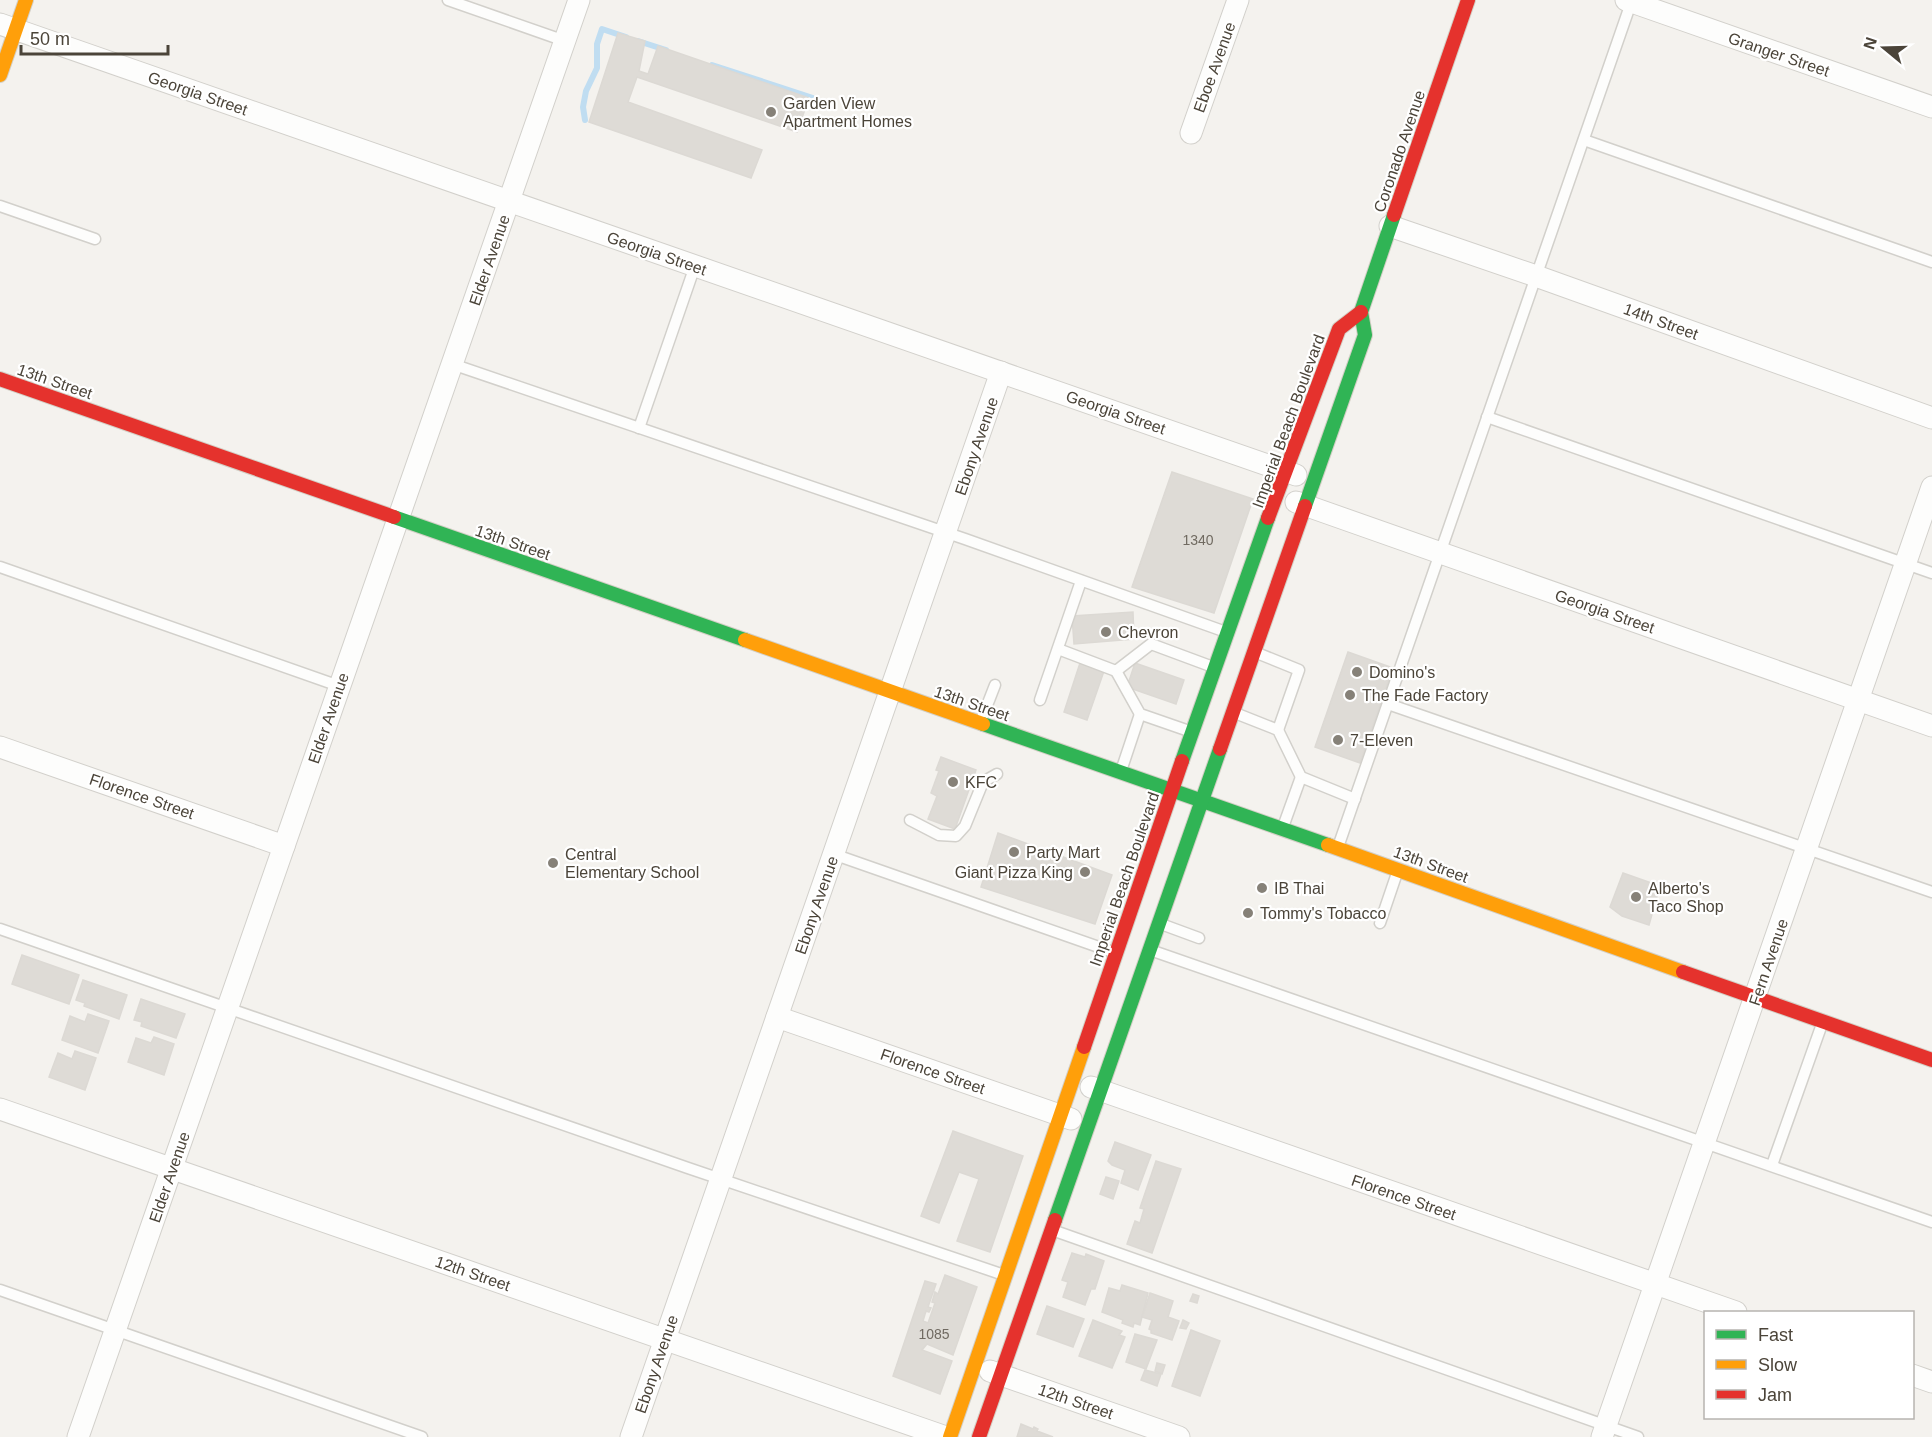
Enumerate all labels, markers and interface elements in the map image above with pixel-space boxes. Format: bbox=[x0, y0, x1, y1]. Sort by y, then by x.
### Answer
scale bar bbox=[21, 18, 168, 56]
north arrow bbox=[1854, 18, 1914, 78]
street label: Eboe Avenue bbox=[1190, 20, 1239, 115]
text: 50 m bbox=[30, 29, 70, 49]
street label: Granger Street bbox=[1726, 29, 1832, 80]
text: N bbox=[1860, 35, 1880, 52]
street label: Georgia Street bbox=[146, 68, 250, 119]
street label: Coronado Avenue bbox=[1371, 88, 1428, 214]
place label: Garden View Apartment Homes bbox=[783, 95, 912, 130]
marker: Garden View Apartment Homes bbox=[764, 105, 778, 119]
street label: Elder Avenue bbox=[466, 212, 513, 308]
street label: Georgia Street bbox=[605, 228, 709, 279]
street label: 14th Street bbox=[1621, 300, 1701, 343]
street label: Imperial Beach Boulevard bbox=[1249, 332, 1328, 510]
street label: 13th Street bbox=[15, 361, 95, 402]
street label: Georgia Street bbox=[1064, 387, 1168, 438]
street label: Ebony Avenue bbox=[952, 395, 1001, 498]
street label: 13th Street bbox=[473, 522, 553, 563]
house number: 1340 bbox=[1182, 532, 1214, 548]
street label: Georgia Street bbox=[1553, 586, 1657, 637]
place label: Chevron bbox=[1118, 624, 1178, 641]
marker: Chevron bbox=[1099, 625, 1113, 639]
place label: Domino's bbox=[1369, 664, 1435, 681]
marker: Domino's bbox=[1350, 665, 1364, 679]
street label: Elder Avenue bbox=[305, 670, 352, 766]
street label: 13th Street bbox=[932, 683, 1012, 724]
place label: The Fade Factory bbox=[1362, 687, 1488, 704]
marker: The Fade Factory bbox=[1343, 688, 1357, 702]
place label: 7-Eleven bbox=[1350, 732, 1413, 749]
marker: 7-Eleven bbox=[1331, 733, 1345, 747]
street label: Florence Street bbox=[87, 771, 197, 822]
place label: KFC bbox=[965, 774, 997, 791]
marker: KFC bbox=[946, 775, 960, 789]
street label: Imperial Beach Boulevard bbox=[1087, 790, 1162, 969]
street label: 13th Street bbox=[1391, 843, 1471, 886]
place label: Party Mart bbox=[1026, 844, 1100, 861]
marker: Party Mart bbox=[1007, 845, 1021, 859]
place label: Central Elementary School bbox=[565, 846, 699, 881]
street label: Ebony Avenue bbox=[792, 854, 841, 957]
marker: Central Elementary School bbox=[546, 856, 560, 870]
place label: Giant Pizza King bbox=[955, 864, 1073, 881]
marker: Giant Pizza King bbox=[1078, 865, 1092, 879]
place label: IB Thai bbox=[1274, 880, 1324, 897]
place label: Alberto's Taco Shop bbox=[1648, 880, 1724, 915]
marker: IB Thai bbox=[1255, 881, 1269, 895]
marker: Alberto's Taco Shop bbox=[1629, 890, 1643, 904]
place label: Tommy's Tobacco bbox=[1260, 905, 1386, 922]
marker: Tommy's Tobacco bbox=[1241, 906, 1255, 920]
street label: Fern Avenue bbox=[1746, 917, 1791, 1008]
street label: Florence Street bbox=[878, 1046, 988, 1097]
street label: Elder Avenue bbox=[146, 1129, 193, 1225]
street label: Florence Street bbox=[1349, 1172, 1459, 1223]
street label: 12th Street bbox=[433, 1253, 513, 1294]
legend bbox=[1704, 1311, 1914, 1419]
street label: Ebony Avenue bbox=[632, 1313, 681, 1416]
text: Fast bbox=[1758, 1325, 1793, 1345]
house number: 1085 bbox=[918, 1326, 950, 1342]
text: Slow bbox=[1758, 1355, 1798, 1375]
street label: 12th Street bbox=[1036, 1381, 1116, 1422]
text: Jam bbox=[1758, 1385, 1792, 1405]

